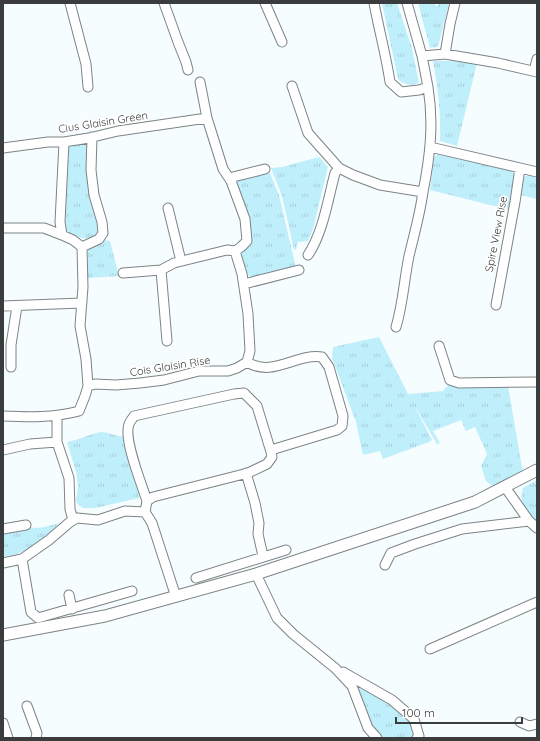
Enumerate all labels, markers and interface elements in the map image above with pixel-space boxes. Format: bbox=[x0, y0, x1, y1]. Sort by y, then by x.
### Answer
street label: Cius Glaisin Green bbox=[57, 108, 149, 136]
street label: Spire View Rise bbox=[482, 195, 510, 273]
street label: Cois Glaisin Rise bbox=[129, 353, 211, 379]
scale bar bbox=[396, 699, 522, 725]
text: 100 m bbox=[402, 705, 435, 720]

